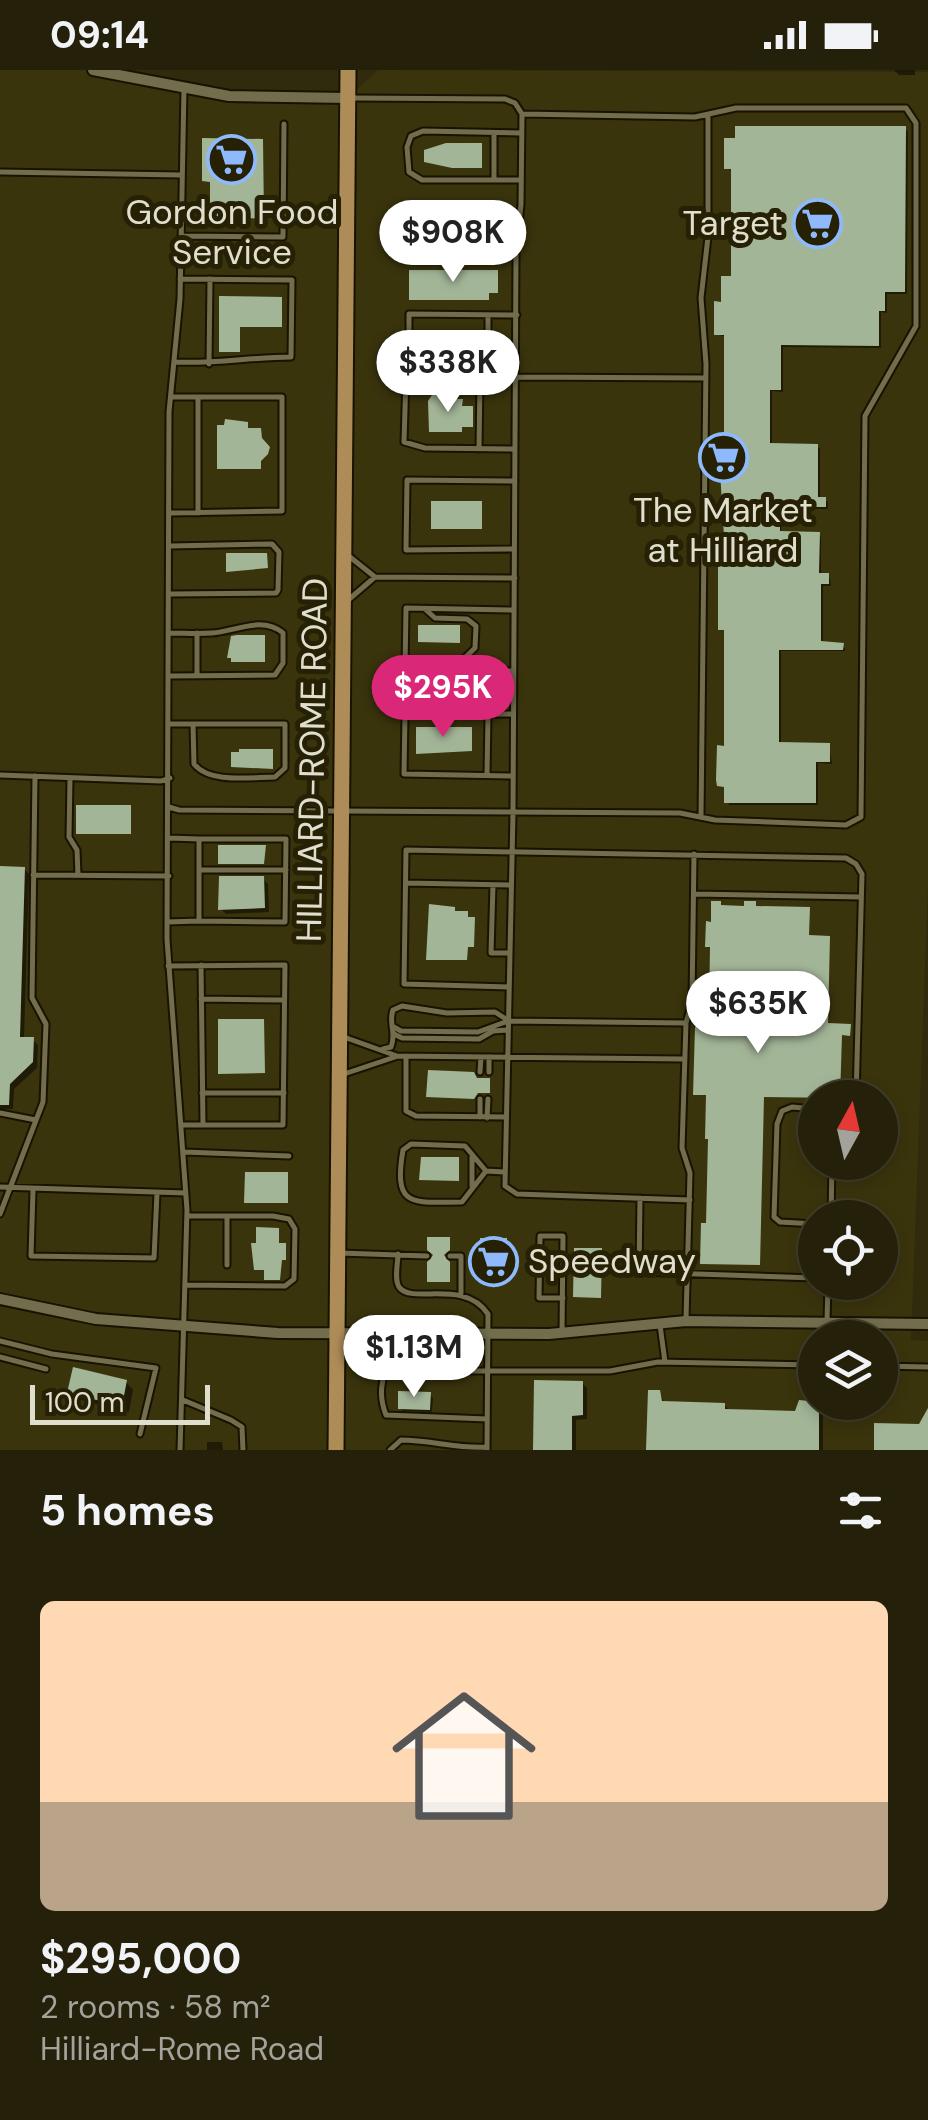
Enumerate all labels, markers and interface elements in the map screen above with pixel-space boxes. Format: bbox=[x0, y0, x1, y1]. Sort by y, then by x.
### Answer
text: 09:14 bbox=[50, 10, 149, 60]
supermarket icon: Gordon Food Service bbox=[206, 134, 258, 186]
place label: Gordon Food Service bbox=[125, 189, 339, 275]
supermarket icon: Target bbox=[792, 197, 844, 249]
pin: $908K bbox=[383, 200, 523, 285]
place label: Target bbox=[683, 200, 783, 246]
text: $908K bbox=[401, 211, 505, 253]
pin: $338K bbox=[378, 330, 518, 415]
text: $338K bbox=[398, 341, 498, 383]
supermarket icon: The Market at Hilliard bbox=[697, 432, 749, 484]
place label: The Market at Hilliard bbox=[633, 487, 813, 573]
street label: HILLIARD-ROME ROAD bbox=[286, 578, 338, 942]
pin: $295K bbox=[373, 655, 513, 740]
text: $295K bbox=[394, 666, 492, 708]
pin: $635K bbox=[688, 971, 828, 1056]
text: $635K bbox=[708, 982, 808, 1024]
north arrow bbox=[798, 1080, 898, 1180]
map controls bbox=[798, 1080, 898, 1420]
button: locate bbox=[798, 1200, 898, 1300]
supermarket icon: Speedway bbox=[467, 1235, 519, 1287]
place label: Speedway bbox=[528, 1238, 696, 1284]
pin: $1.13M bbox=[333, 1315, 495, 1400]
button: layers bbox=[798, 1320, 898, 1420]
text: $1.13M bbox=[365, 1326, 463, 1368]
scale bar bbox=[30, 1380, 210, 1424]
text: 100 m bbox=[45, 1384, 124, 1421]
text: 5 homes bbox=[40, 1483, 215, 1538]
icon: filters bbox=[833, 1483, 888, 1538]
icon: home bbox=[374, 1666, 554, 1846]
text: $295,000 bbox=[40, 1931, 241, 1986]
text: 2 rooms · 58 m² bbox=[40, 1986, 271, 2028]
text: Hilliard-Rome Road bbox=[40, 2028, 324, 2070]

